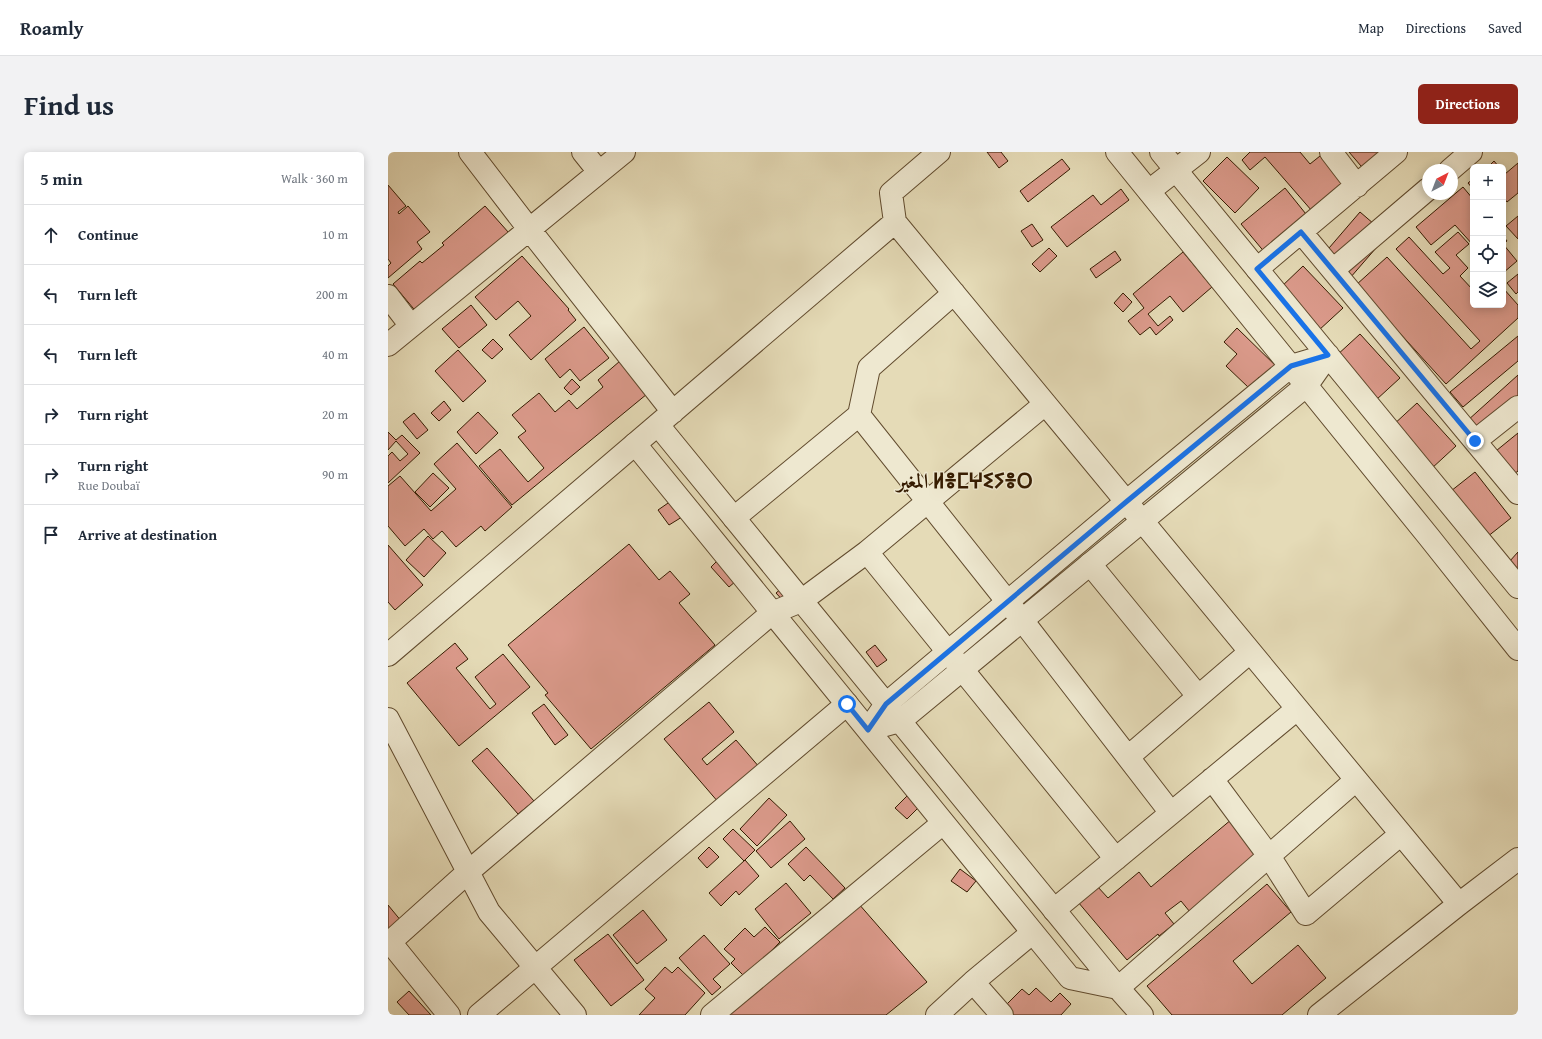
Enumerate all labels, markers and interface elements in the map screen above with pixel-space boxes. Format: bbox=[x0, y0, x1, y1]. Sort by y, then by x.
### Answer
text: Roamly bbox=[20, 14, 84, 42]
text: Map bbox=[1358, 18, 1384, 38]
text: Directions bbox=[1406, 18, 1466, 38]
text: Saved bbox=[1488, 18, 1522, 38]
text: Find us bbox=[24, 84, 114, 125]
button: Directions bbox=[1418, 84, 1518, 124]
north arrow bbox=[1422, 164, 1458, 200]
map controls bbox=[1470, 164, 1506, 308]
button: + bbox=[1470, 164, 1506, 200]
text: 5 min bbox=[40, 166, 82, 191]
text: Walk · 360 m bbox=[281, 169, 348, 188]
button: − bbox=[1470, 200, 1506, 236]
icon: ahead bbox=[40, 224, 62, 246]
text: Continue bbox=[78, 224, 139, 245]
text: 10 m bbox=[322, 225, 348, 244]
button: locate bbox=[1470, 236, 1506, 272]
button: layers bbox=[1470, 272, 1506, 308]
icon: left bbox=[40, 284, 62, 306]
text: Turn left bbox=[78, 284, 137, 305]
text: 200 m bbox=[316, 285, 348, 304]
icon: left bbox=[40, 344, 62, 366]
text: Turn left bbox=[78, 344, 137, 365]
text: 40 m bbox=[322, 345, 348, 364]
icon: right bbox=[40, 404, 62, 426]
text: Turn right bbox=[78, 404, 149, 425]
text: 20 m bbox=[322, 405, 348, 424]
route end bbox=[1466, 432, 1484, 450]
text: Turn right bbox=[78, 455, 149, 476]
icon: right bbox=[40, 464, 62, 486]
text: 90 m bbox=[322, 465, 348, 484]
district label: المغير ⵍⴻⵎⵖⵉⵢⴻⵔ bbox=[895, 465, 1033, 496]
text: Rue Doubaï bbox=[78, 476, 140, 495]
icon: arrive bbox=[40, 524, 62, 546]
text: Arrive at destination bbox=[78, 524, 217, 545]
route start bbox=[838, 695, 856, 713]

